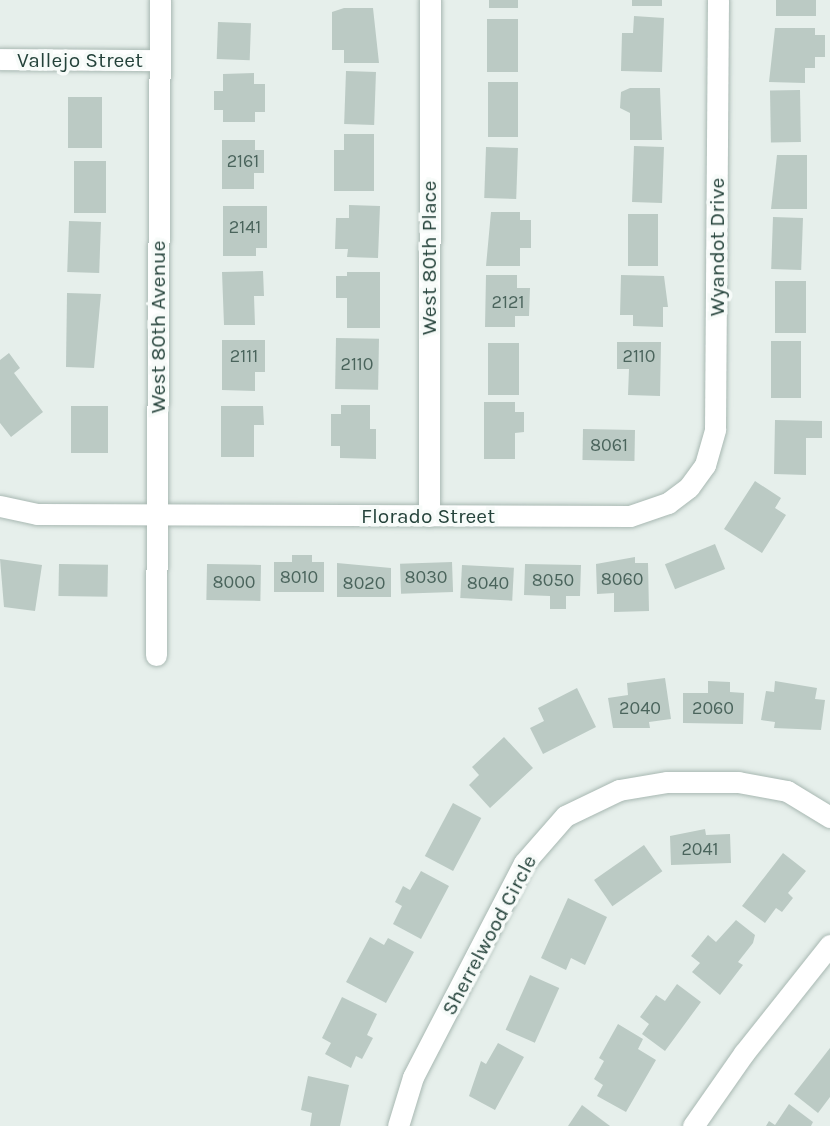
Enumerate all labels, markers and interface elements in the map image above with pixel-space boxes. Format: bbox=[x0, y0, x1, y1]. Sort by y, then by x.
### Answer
street label: Vallejo Street bbox=[17, 47, 143, 73]
house number: 2161 bbox=[227, 150, 259, 172]
street label: Wyandot Drive bbox=[704, 178, 730, 316]
street label: West 80th Place bbox=[416, 181, 442, 335]
house number: 2141 bbox=[229, 216, 261, 238]
street label: West 80th Avenue bbox=[145, 241, 171, 413]
house number: 2121 bbox=[492, 291, 524, 313]
house number: 2111 bbox=[230, 345, 258, 367]
house number: 2110 bbox=[622, 345, 656, 367]
house number: 2110 bbox=[340, 353, 374, 375]
house number: 8061 bbox=[590, 434, 628, 456]
street label: Florado Street bbox=[361, 503, 495, 529]
house number: 8010 bbox=[280, 566, 318, 588]
house number: 8030 bbox=[404, 566, 448, 588]
house number: 8060 bbox=[601, 568, 643, 590]
house number: 8050 bbox=[532, 569, 574, 591]
house number: 8000 bbox=[212, 571, 256, 593]
house number: 8020 bbox=[343, 572, 385, 594]
house number: 8040 bbox=[467, 572, 509, 594]
house number: 2040 bbox=[619, 697, 661, 719]
house number: 2060 bbox=[692, 697, 734, 719]
house number: 2041 bbox=[681, 838, 719, 860]
street label: Sherrelwood Circle bbox=[436, 851, 542, 1019]

